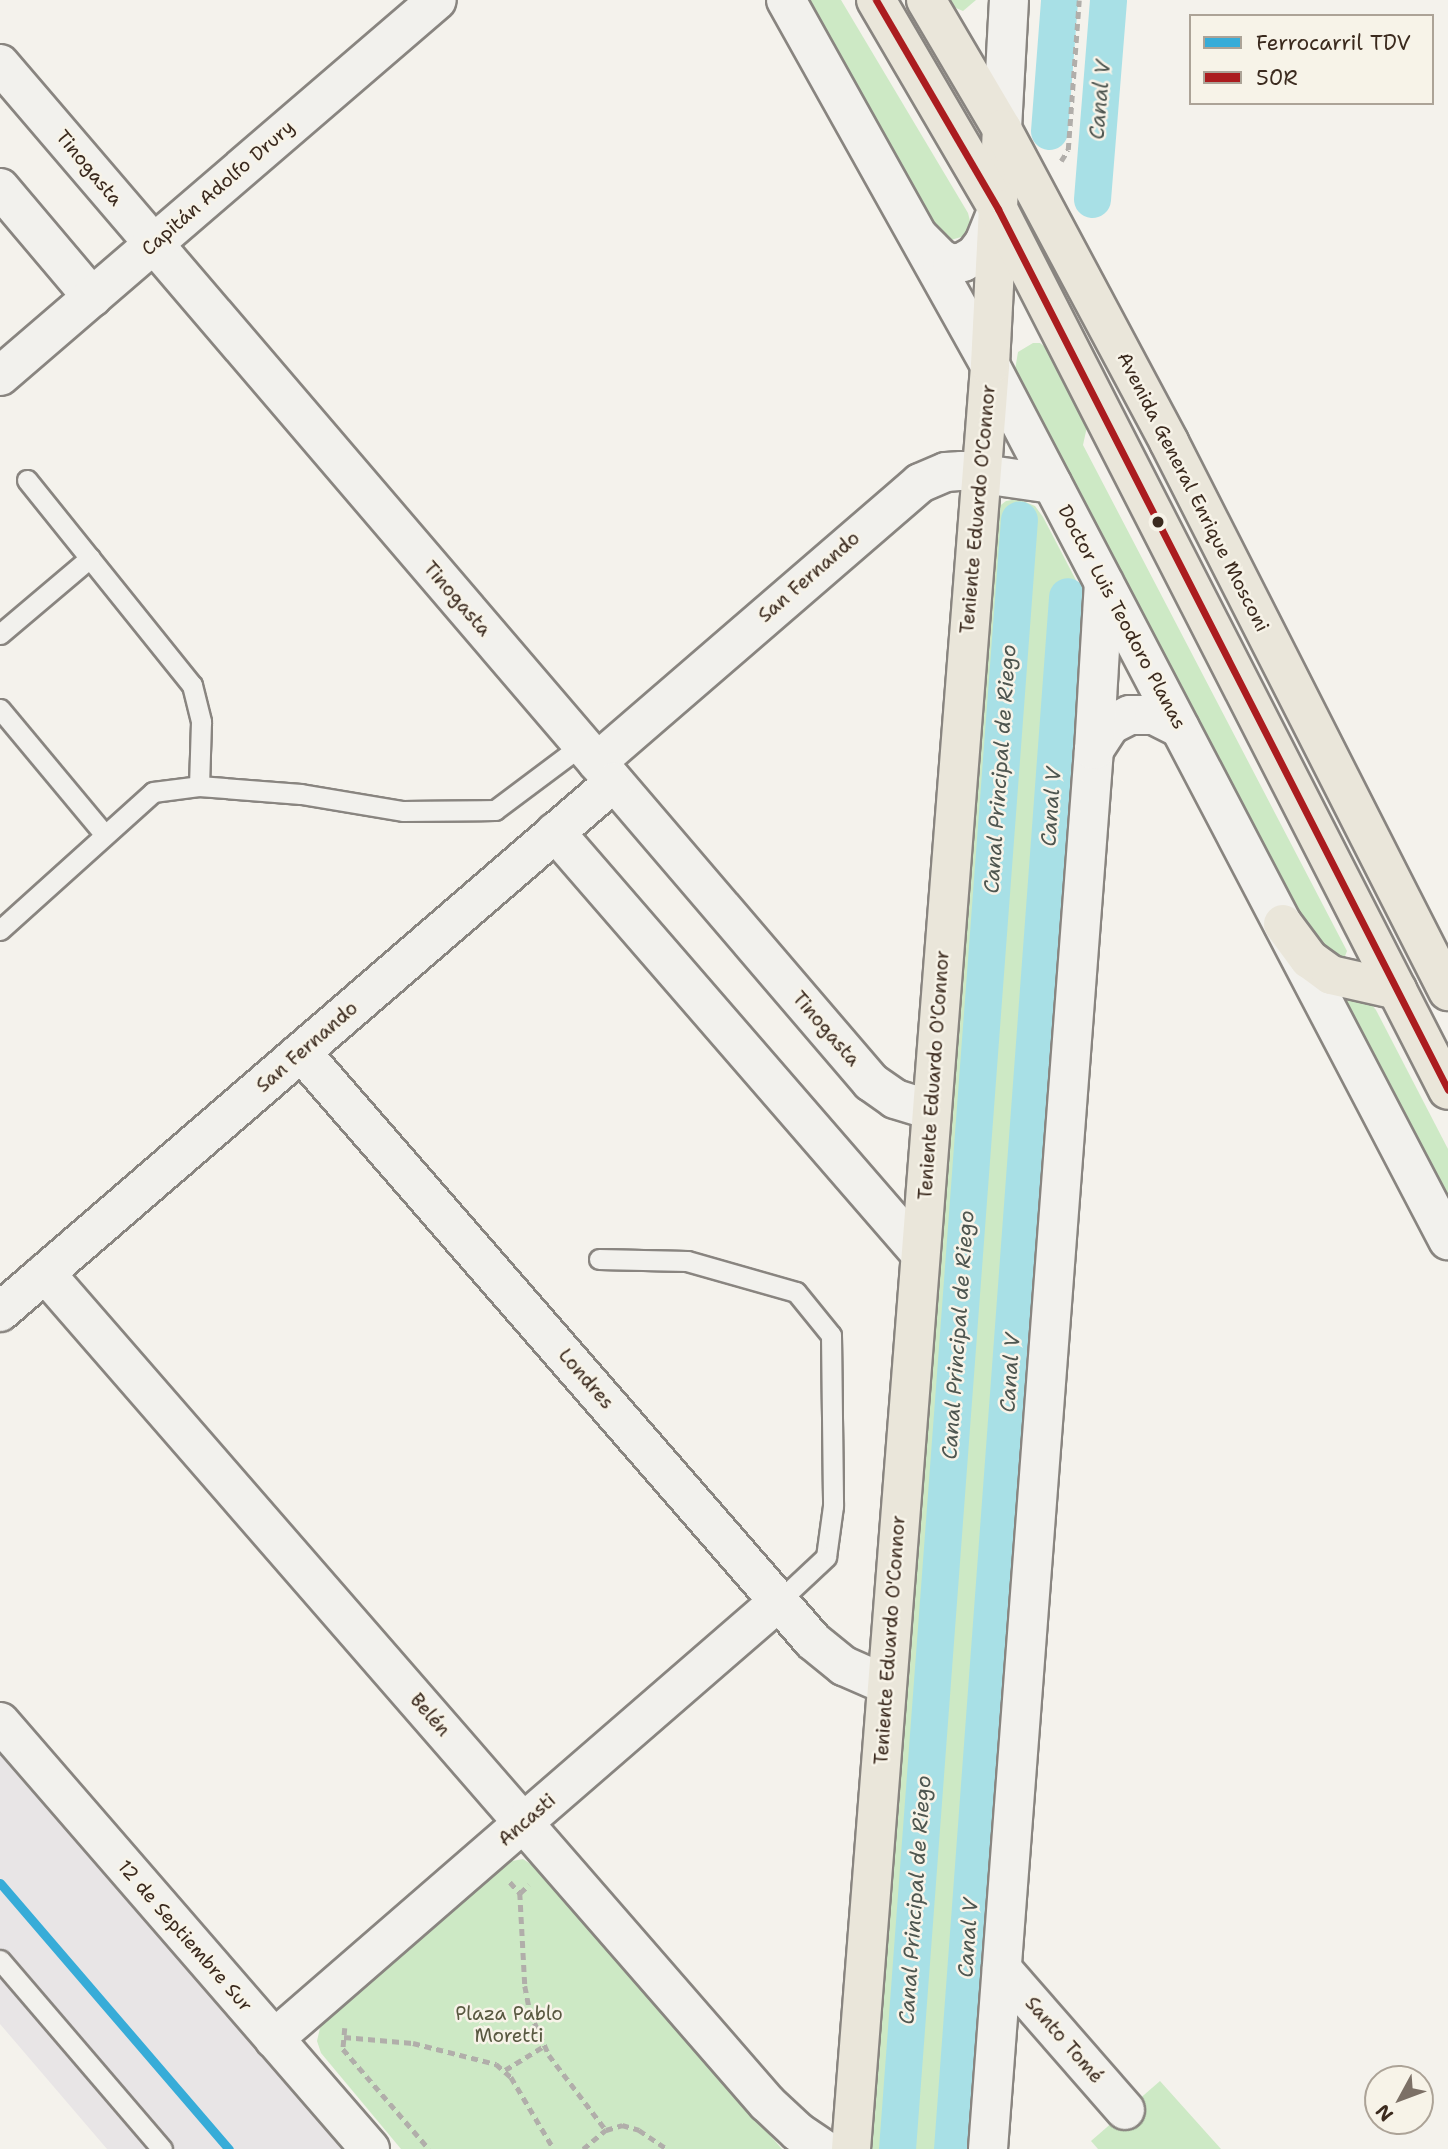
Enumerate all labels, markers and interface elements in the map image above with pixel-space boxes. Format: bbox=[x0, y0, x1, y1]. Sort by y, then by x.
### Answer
legend bbox=[1189, 14, 1434, 105]
text: Ferrocarril TDV bbox=[1256, 29, 1411, 57]
water label: Canal V bbox=[1084, 59, 1116, 141]
text: 50R bbox=[1256, 64, 1298, 92]
street label: Capitán Adolfo Drury bbox=[137, 116, 299, 260]
street label: Tinogasta bbox=[51, 126, 127, 210]
street label: Avenida General Enrique Mosconi bbox=[1112, 348, 1274, 636]
street label: Teniente Eduardo O'Connor bbox=[956, 383, 1000, 635]
street label: Doctor Luis Teodoro Planas bbox=[1053, 501, 1191, 733]
unlabelled marker bbox=[1151, 515, 1165, 529]
street label: San Fernando bbox=[754, 527, 864, 627]
street label: Tinogasta bbox=[418, 557, 496, 641]
water label: Canal Principal de Riego bbox=[979, 644, 1021, 894]
water label: Canal V bbox=[1036, 767, 1066, 847]
street label: Teniente Eduardo O'Connor bbox=[914, 949, 954, 1201]
street label: Tinogasta bbox=[787, 987, 865, 1071]
street label: San Fernando bbox=[252, 997, 362, 1097]
water label: Canal Principal de Riego bbox=[937, 1210, 979, 1460]
water label: Canal V bbox=[995, 1333, 1025, 1413]
street label: Londres bbox=[554, 1344, 618, 1414]
street label: Teniente Eduardo O'Connor bbox=[870, 1514, 910, 1766]
street label: Belén bbox=[405, 1689, 455, 1741]
water label: Canal Principal de Riego bbox=[894, 1775, 936, 2025]
street label: Ancasti bbox=[494, 1789, 560, 1851]
street label: 12 de Septiembre Sur bbox=[113, 1856, 257, 2016]
water label: Canal V bbox=[953, 1898, 983, 1978]
street label: Santo Tomé bbox=[1020, 1992, 1108, 2088]
park label: Plaza Pablo Moretti bbox=[455, 2003, 563, 2047]
north arrow bbox=[1364, 2065, 1434, 2135]
text: N bbox=[1370, 2099, 1399, 2127]

